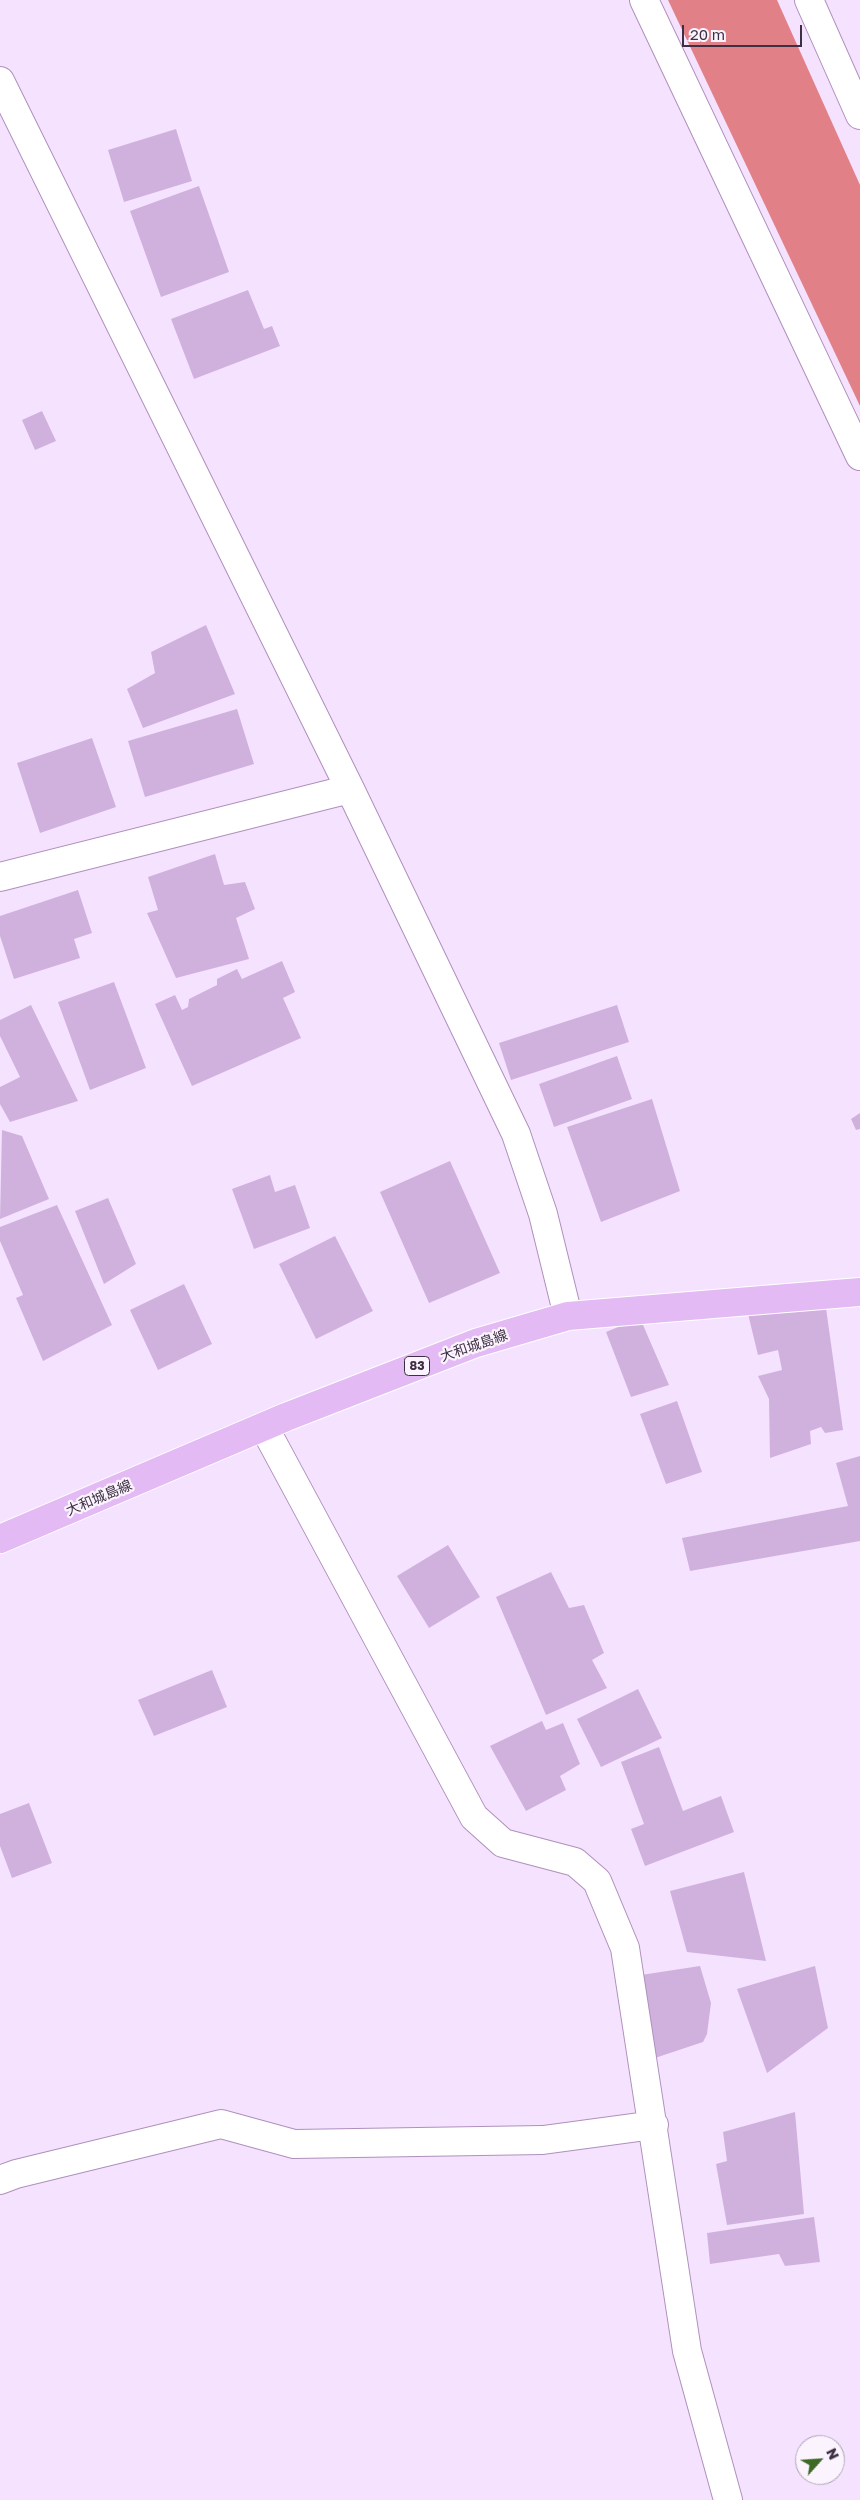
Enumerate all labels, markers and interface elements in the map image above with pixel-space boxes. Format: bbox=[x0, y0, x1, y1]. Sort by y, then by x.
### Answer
scale bar bbox=[685, 15, 805, 47]
text: 20 m bbox=[690, 25, 725, 43]
street label: 大和城島線 bbox=[438, 1327, 510, 1365]
road number: 83 bbox=[404, 1356, 430, 1375]
street label: 大和城島線 bbox=[64, 1477, 134, 1519]
north arrow bbox=[795, 2435, 845, 2485]
text: N bbox=[823, 2445, 843, 2462]

